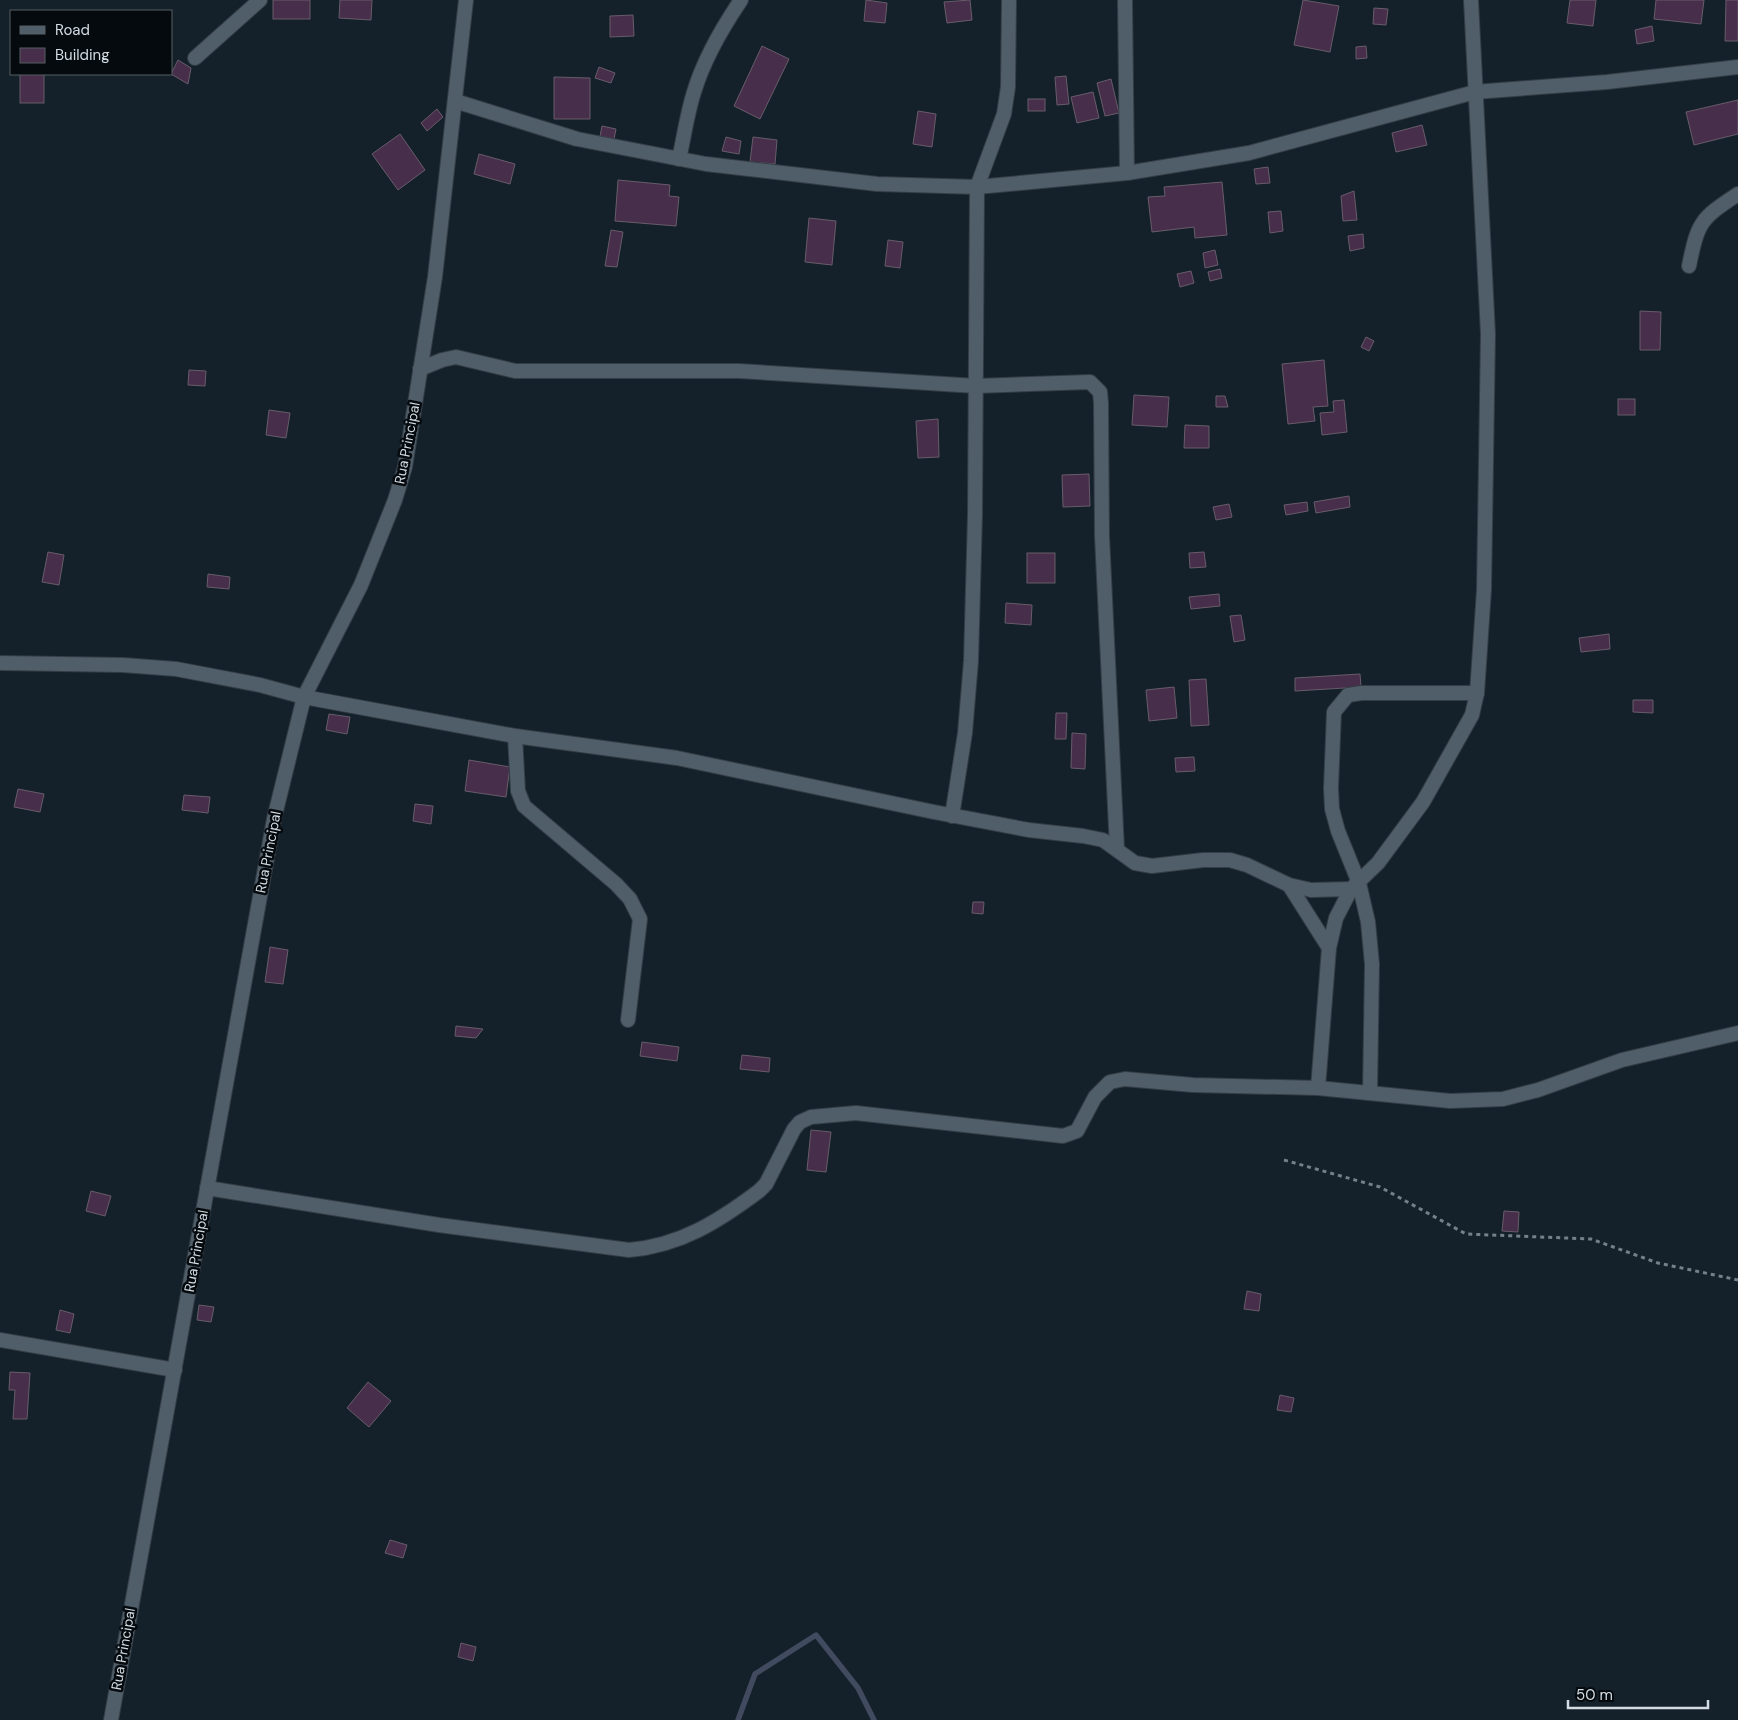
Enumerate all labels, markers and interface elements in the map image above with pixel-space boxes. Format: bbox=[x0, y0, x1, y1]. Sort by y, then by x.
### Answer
legend bbox=[10, 10, 172, 75]
text: Road bbox=[55, 20, 90, 40]
text: Building bbox=[55, 45, 110, 65]
street label: Rua Principal bbox=[390, 400, 424, 486]
street label: Rua Principal bbox=[251, 809, 285, 895]
street label: Rua Principal bbox=[180, 1208, 212, 1294]
street label: Rua Principal bbox=[107, 1606, 139, 1692]
scale bar bbox=[1568, 1678, 1708, 1710]
text: 50 m bbox=[1576, 1685, 1613, 1705]

